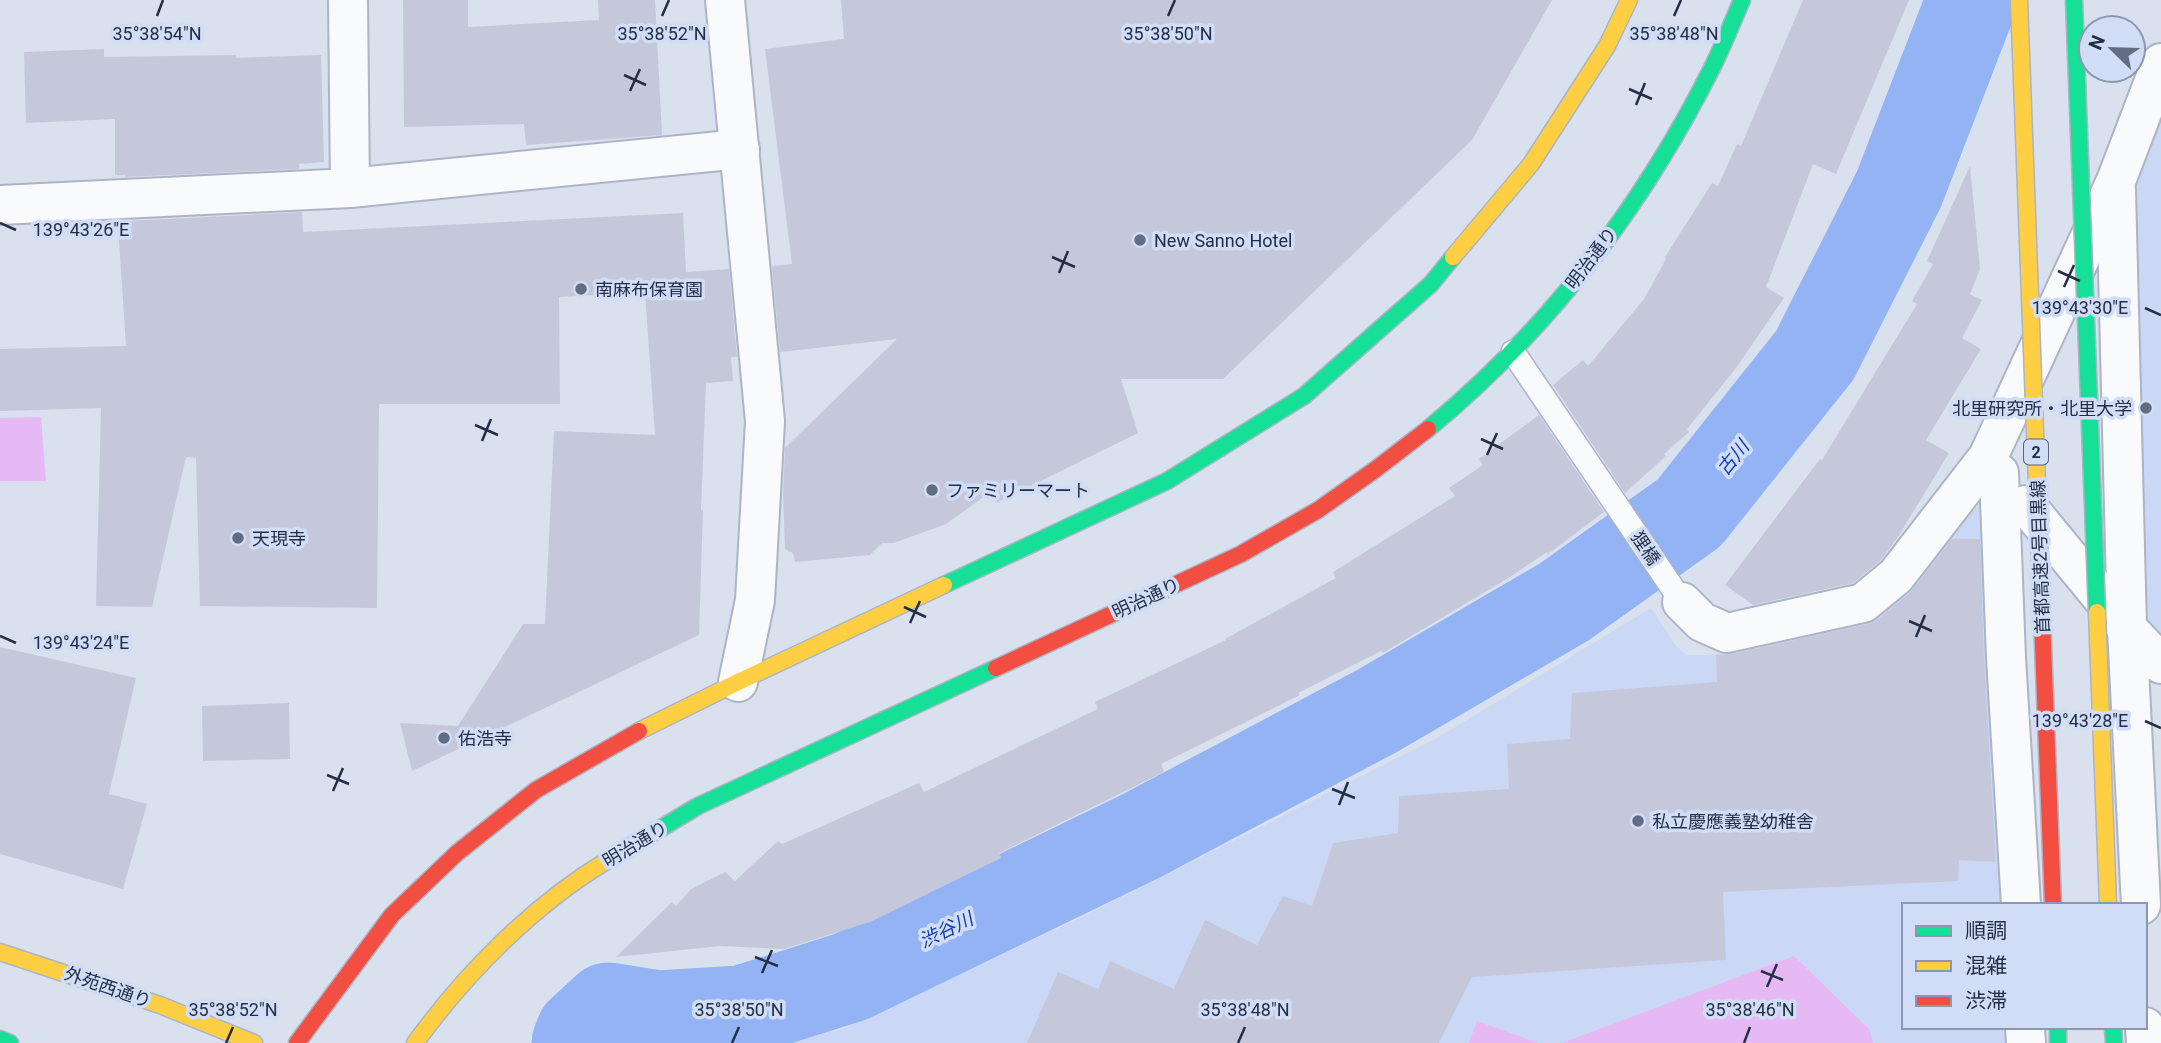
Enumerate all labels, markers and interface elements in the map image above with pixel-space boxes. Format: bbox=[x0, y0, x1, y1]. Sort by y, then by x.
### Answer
north arrow bbox=[2077, 14, 2147, 84]
text: 35°38'54"N bbox=[112, 23, 202, 44]
text: 35°38'52"N bbox=[617, 23, 707, 44]
text: 35°38'50"N bbox=[1123, 23, 1213, 44]
text: 35°38'48"N bbox=[1629, 23, 1719, 44]
text: N bbox=[2084, 32, 2110, 53]
text: 139°43'26"E bbox=[33, 219, 129, 240]
street label: 明治通り bbox=[1561, 223, 1621, 293]
place label: New Sanno Hotel bbox=[1154, 230, 1292, 251]
marker: New Sanno Hotel bbox=[1132, 232, 1148, 248]
place label: 南麻布保育園 bbox=[595, 279, 703, 300]
marker: 南麻布保育園 bbox=[573, 281, 589, 297]
text: 139°43'30"E bbox=[2032, 297, 2128, 318]
place label: 北里研究所・北里大学 bbox=[1952, 398, 2132, 419]
marker: 北里研究所・北里大学 bbox=[2138, 400, 2154, 416]
water label: 古川 bbox=[1712, 434, 1755, 480]
road number: 2 bbox=[2024, 440, 2048, 464]
place label: ファミリーマート bbox=[946, 480, 1090, 501]
street label: 首都高速2号目黒線 bbox=[2027, 480, 2053, 634]
marker: ファミリーマート bbox=[924, 482, 940, 498]
street label: 狸橋 bbox=[1627, 527, 1665, 569]
place label: 天現寺 bbox=[252, 528, 306, 549]
marker: 天現寺 bbox=[230, 530, 246, 546]
street label: 明治通り bbox=[1109, 573, 1183, 623]
text: 139°43'24"E bbox=[33, 632, 129, 653]
text: 139°43'28"E bbox=[2032, 710, 2128, 731]
place label: 佑浩寺 bbox=[458, 728, 512, 749]
marker: 佑浩寺 bbox=[436, 730, 452, 746]
place label: 私立慶應義塾幼稚舎 bbox=[1652, 811, 1814, 832]
marker: 私立慶應義塾幼稚舎 bbox=[1630, 813, 1646, 829]
street label: 明治通り bbox=[599, 816, 671, 872]
legend bbox=[1902, 903, 2147, 1029]
water label: 渋谷川 bbox=[915, 906, 978, 953]
text: 順調 bbox=[1965, 919, 2007, 943]
text: 混雑 bbox=[1965, 954, 2007, 978]
street label: 外苑西通り bbox=[62, 962, 154, 1012]
text: 渋滞 bbox=[1965, 989, 2007, 1013]
text: 35°38'52"N bbox=[188, 999, 278, 1020]
text: 35°38'50"N bbox=[694, 999, 784, 1020]
text: 35°38'48"N bbox=[1200, 999, 1290, 1020]
text: 35°38'46"N bbox=[1705, 999, 1795, 1020]

